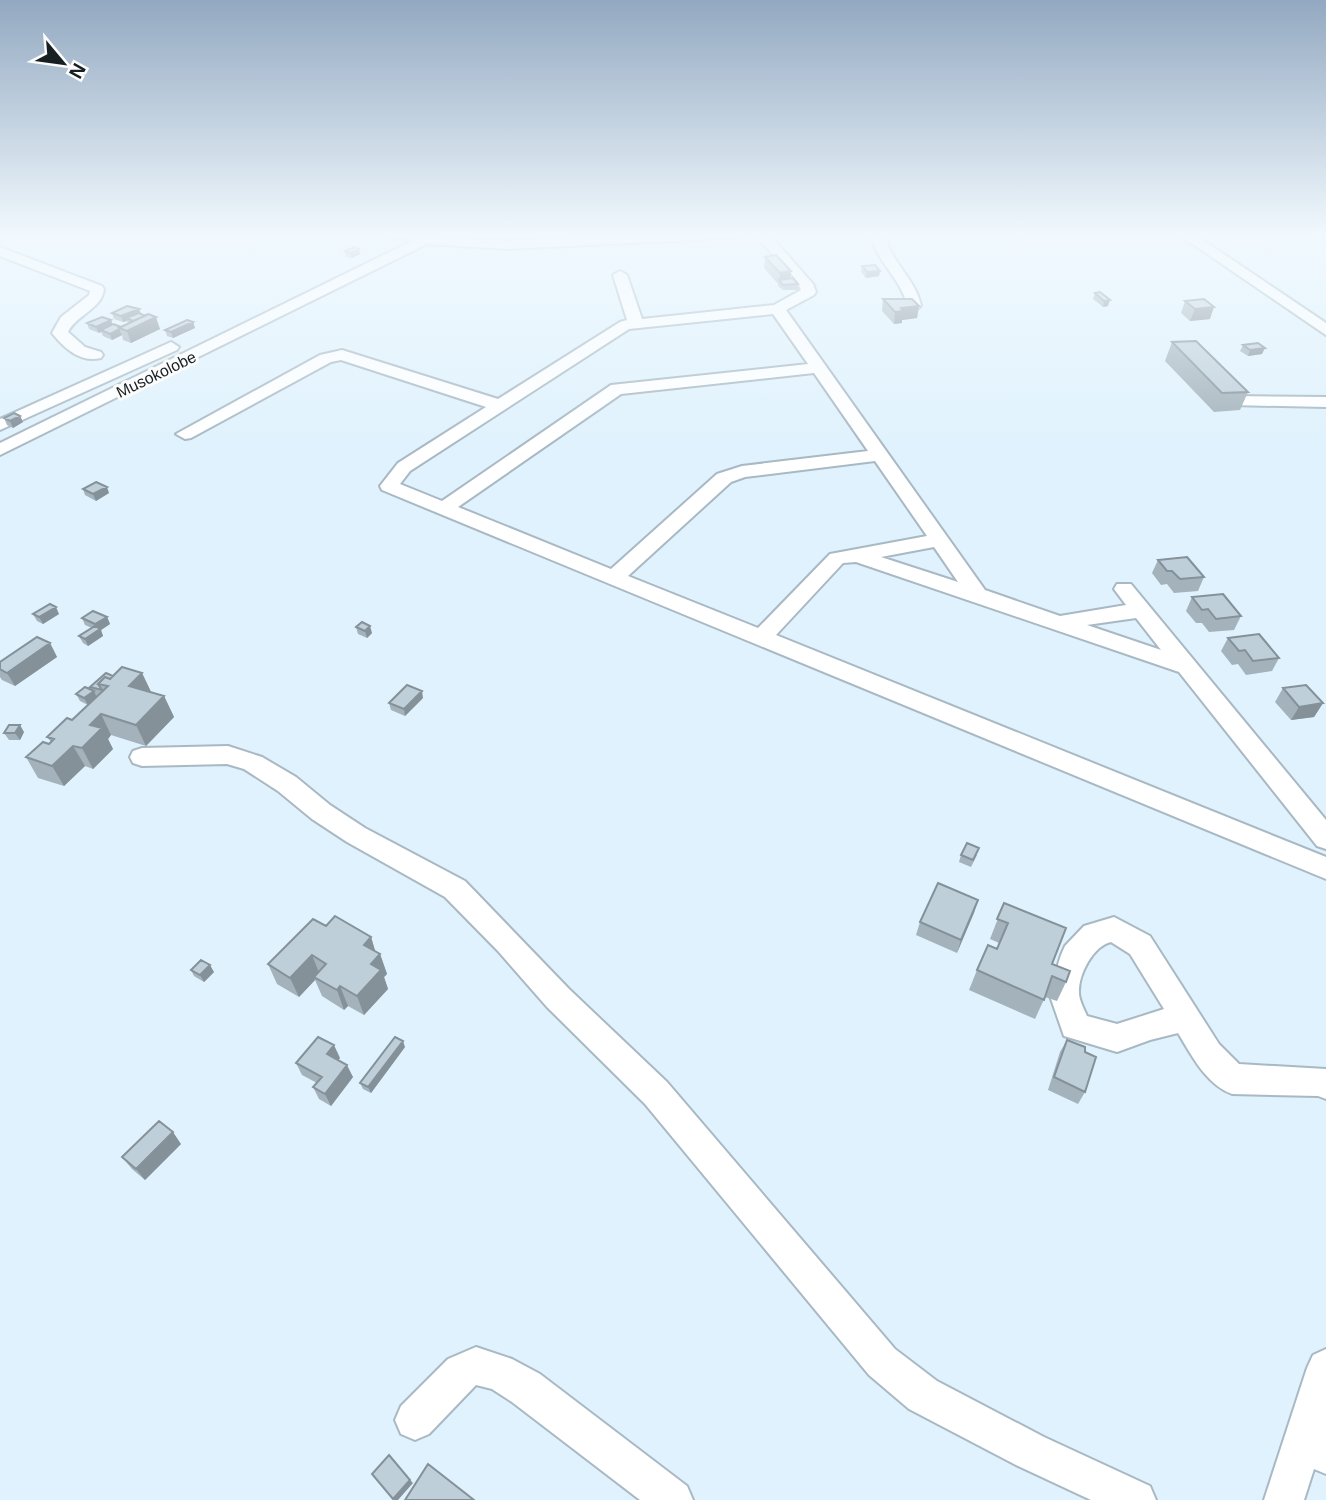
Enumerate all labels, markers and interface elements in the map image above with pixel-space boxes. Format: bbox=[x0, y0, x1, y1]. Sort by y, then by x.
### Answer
north arrow bbox=[28, 28, 98, 98]
text: N bbox=[65, 60, 90, 82]
street label: Musokolobe bbox=[114, 348, 199, 401]

